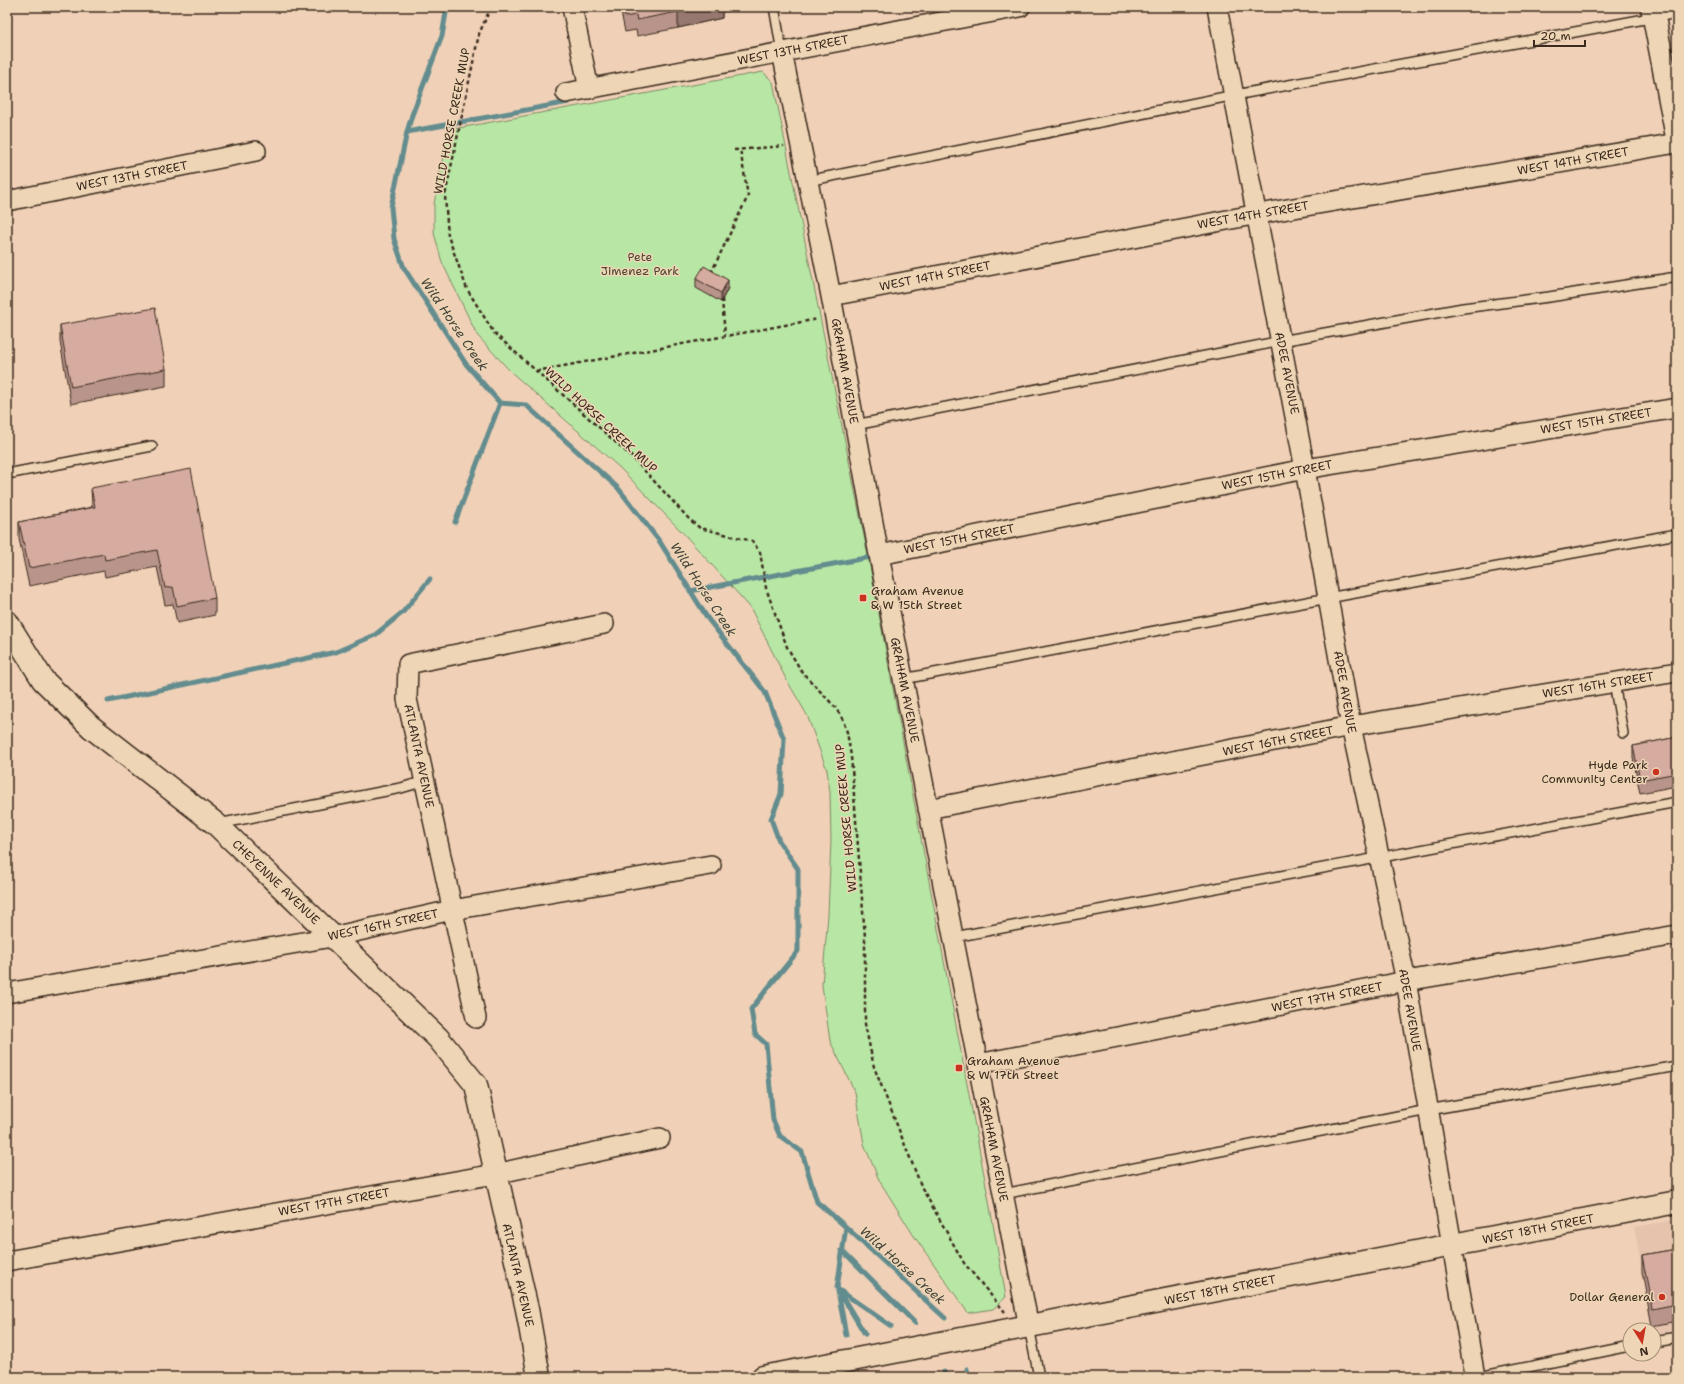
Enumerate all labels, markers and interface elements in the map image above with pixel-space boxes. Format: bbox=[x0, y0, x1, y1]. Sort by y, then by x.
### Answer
scale bar bbox=[1534, 22, 1585, 48]
text: 20 m bbox=[1540, 28, 1571, 44]
street label: WEST 13TH STREET bbox=[736, 31, 851, 69]
street label: WILD HORSE CREEK MUP bbox=[430, 47, 474, 195]
street label: WEST 14TH STREET bbox=[1516, 143, 1631, 179]
street label: WEST 13TH STREET bbox=[75, 157, 190, 195]
street label: WEST 14TH STREET bbox=[1196, 197, 1311, 233]
park label: Pete Jimenez Park bbox=[601, 249, 679, 279]
street label: WEST 14TH STREET bbox=[878, 257, 993, 295]
water label: Wild Horse Creek bbox=[417, 274, 492, 375]
street label: GRAHAM AVENUE bbox=[828, 317, 862, 425]
street label: ADEE AVENUE bbox=[1271, 330, 1303, 416]
street label: WILD HORSE CREEK MUP bbox=[541, 363, 661, 477]
street label: WEST 15TH STREET bbox=[1539, 404, 1653, 438]
street label: WEST 15TH STREET bbox=[1220, 456, 1334, 494]
street label: WEST 15TH STREET bbox=[902, 520, 1016, 558]
water label: Wild Horse Creek bbox=[667, 539, 741, 640]
place label: Graham Avenue & W 15th Street bbox=[871, 583, 964, 613]
marker: Graham Avenue & W 15th Street bbox=[858, 593, 868, 603]
street label: GRAHAM AVENUE bbox=[887, 636, 923, 744]
street label: ADEE AVENUE bbox=[1330, 649, 1360, 735]
street label: WEST 16TH STREET bbox=[1541, 668, 1655, 702]
street label: ATLANTA AVENUE bbox=[400, 703, 438, 809]
street label: WEST 16TH STREET bbox=[1221, 722, 1335, 760]
street label: WILD HORSE CREEK MUP bbox=[832, 743, 860, 893]
place label: Hyde Park Community Center bbox=[1542, 757, 1648, 787]
marker: Hyde Park Community Center bbox=[1651, 767, 1661, 777]
street label: CHEYENNE AVENUE bbox=[229, 836, 323, 928]
street label: WEST 16TH STREET bbox=[326, 905, 440, 945]
street label: ADEE AVENUE bbox=[1395, 967, 1425, 1053]
street label: WEST 17TH STREET bbox=[1270, 978, 1385, 1016]
place label: Graham Avenue & W 17th Street bbox=[967, 1053, 1060, 1083]
marker: Graham Avenue & W 17th Street bbox=[954, 1063, 964, 1073]
street label: GRAHAM AVENUE bbox=[976, 1095, 1012, 1203]
street label: WEST 17TH STREET bbox=[277, 1184, 392, 1220]
street label: WEST 18TH STREET bbox=[1481, 1210, 1596, 1248]
street label: ATLANTA AVENUE bbox=[498, 1222, 538, 1328]
water label: Wild Horse Creek bbox=[856, 1223, 949, 1309]
street label: WEST 18TH STREET bbox=[1163, 1271, 1278, 1309]
place label: Dollar General bbox=[1569, 1289, 1654, 1305]
marker: Dollar General bbox=[1657, 1292, 1667, 1302]
north arrow bbox=[1622, 1322, 1662, 1362]
text: N bbox=[1638, 1343, 1650, 1360]

